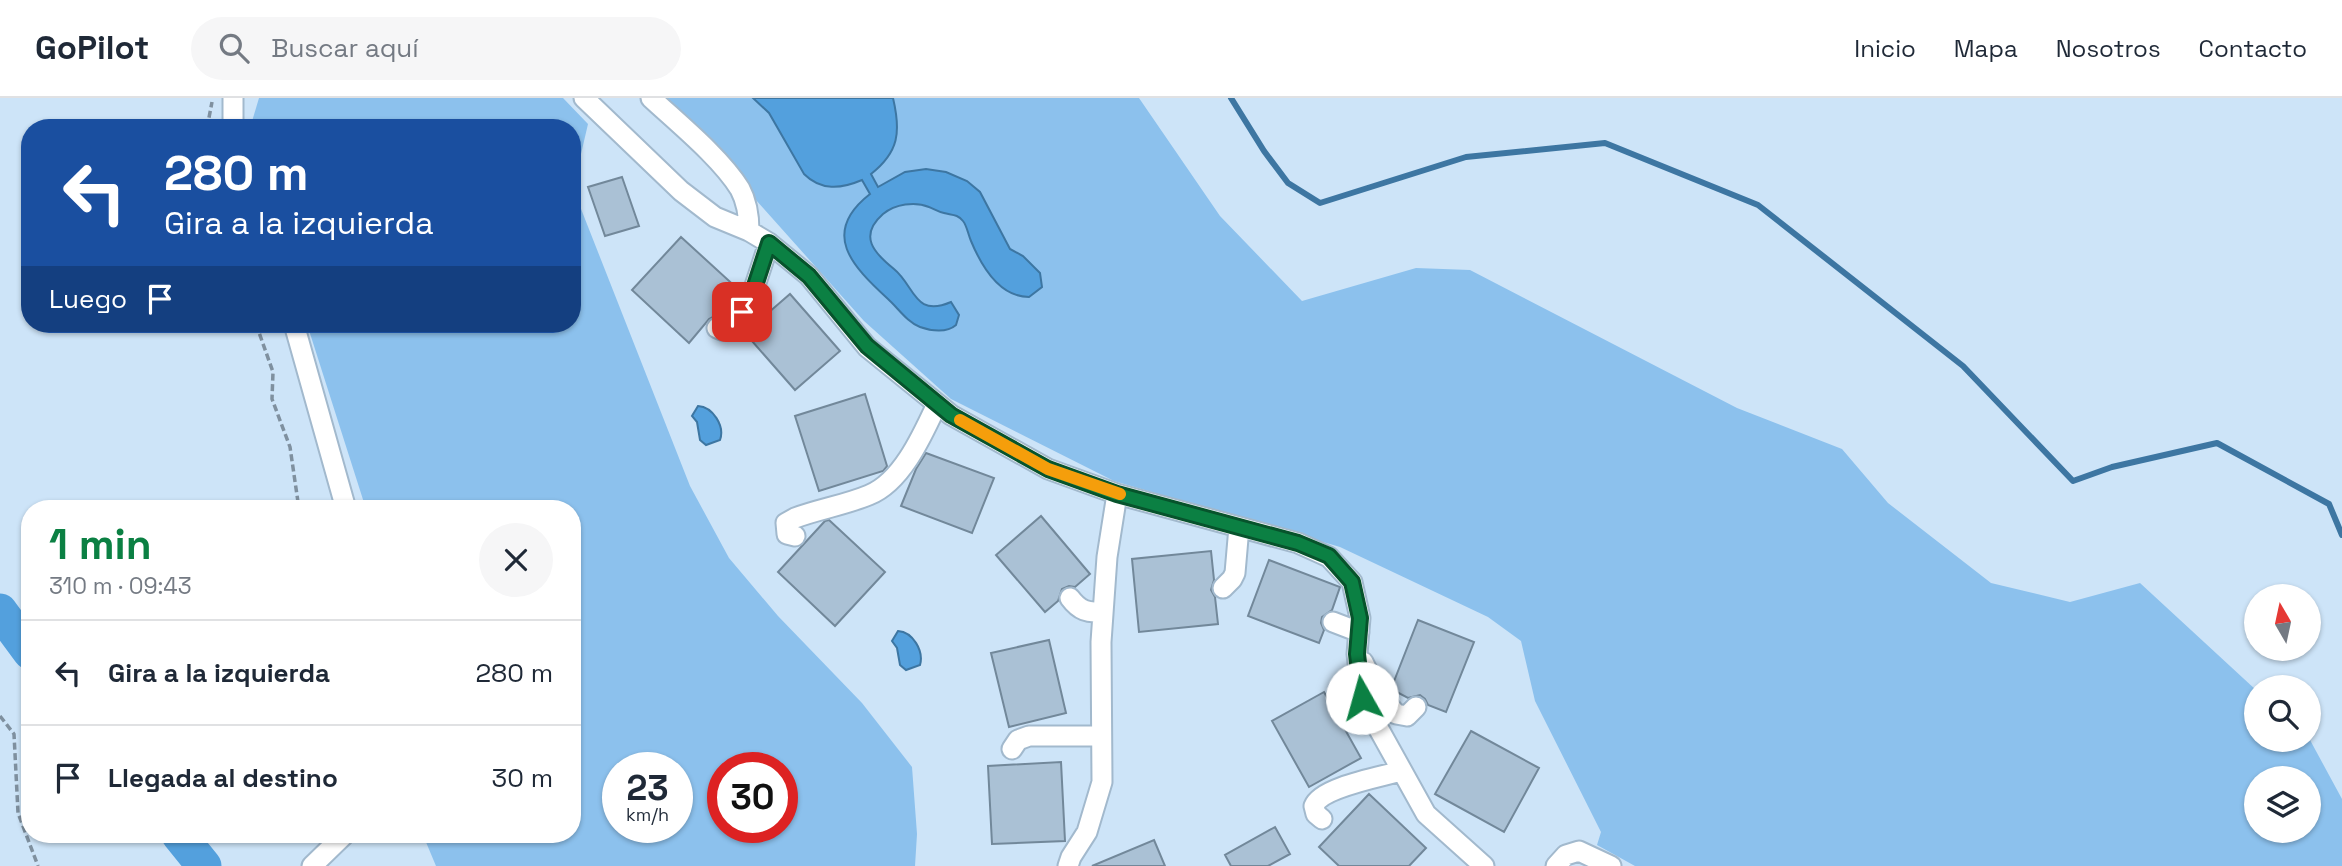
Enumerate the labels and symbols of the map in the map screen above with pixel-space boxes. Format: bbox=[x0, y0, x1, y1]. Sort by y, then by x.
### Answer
pin bbox=[712, 282, 772, 342]
north arrow bbox=[2244, 584, 2320, 662]
position arrow bbox=[1325, 661, 1399, 735]
speed limit sign: 30 bbox=[707, 752, 798, 843]

